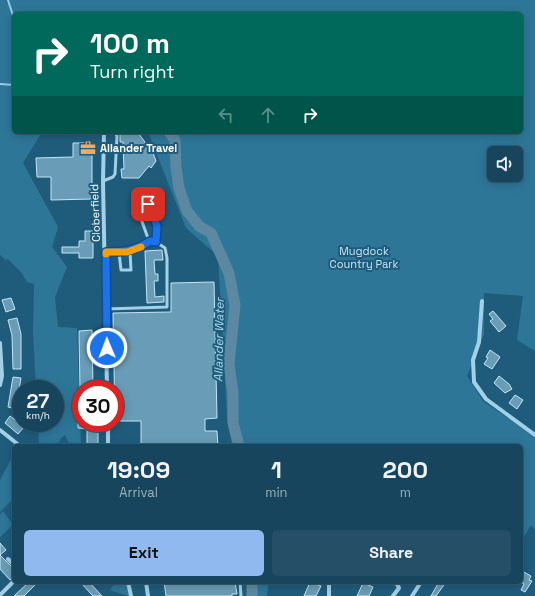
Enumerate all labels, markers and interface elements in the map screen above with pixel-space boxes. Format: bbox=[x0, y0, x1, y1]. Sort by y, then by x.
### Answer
text: 100 m bbox=[90, 25, 170, 61]
icon: right bbox=[24, 28, 76, 80]
text: Turn right bbox=[90, 60, 174, 83]
icon: left bbox=[215, 104, 237, 126]
icon: ahead bbox=[257, 104, 279, 126]
icon: right bbox=[299, 104, 321, 126]
office icon: Allander Travel bbox=[79, 139, 97, 157]
place label: Allander Travel bbox=[100, 141, 177, 155]
map controls bbox=[487, 146, 523, 182]
button: sound bbox=[487, 146, 523, 182]
street label: Cloberfield bbox=[87, 184, 103, 242]
pin bbox=[131, 187, 165, 221]
icon: arrive bbox=[137, 193, 159, 215]
park label: Mugdock Country Park bbox=[330, 244, 398, 271]
water label: Allander Water bbox=[210, 296, 228, 382]
position arrow bbox=[86, 327, 128, 369]
speed limit sign: 30 bbox=[72, 380, 124, 432]
text: 27 bbox=[27, 388, 49, 414]
text: km/h bbox=[26, 409, 50, 422]
text: 19:09 bbox=[107, 454, 170, 485]
text: 1 bbox=[271, 454, 282, 485]
text: 200 bbox=[383, 454, 428, 485]
text: Arrival bbox=[119, 484, 158, 501]
text: min bbox=[265, 484, 288, 501]
text: m bbox=[400, 484, 411, 501]
button: Exit bbox=[24, 530, 264, 576]
button: Share bbox=[272, 530, 511, 576]

